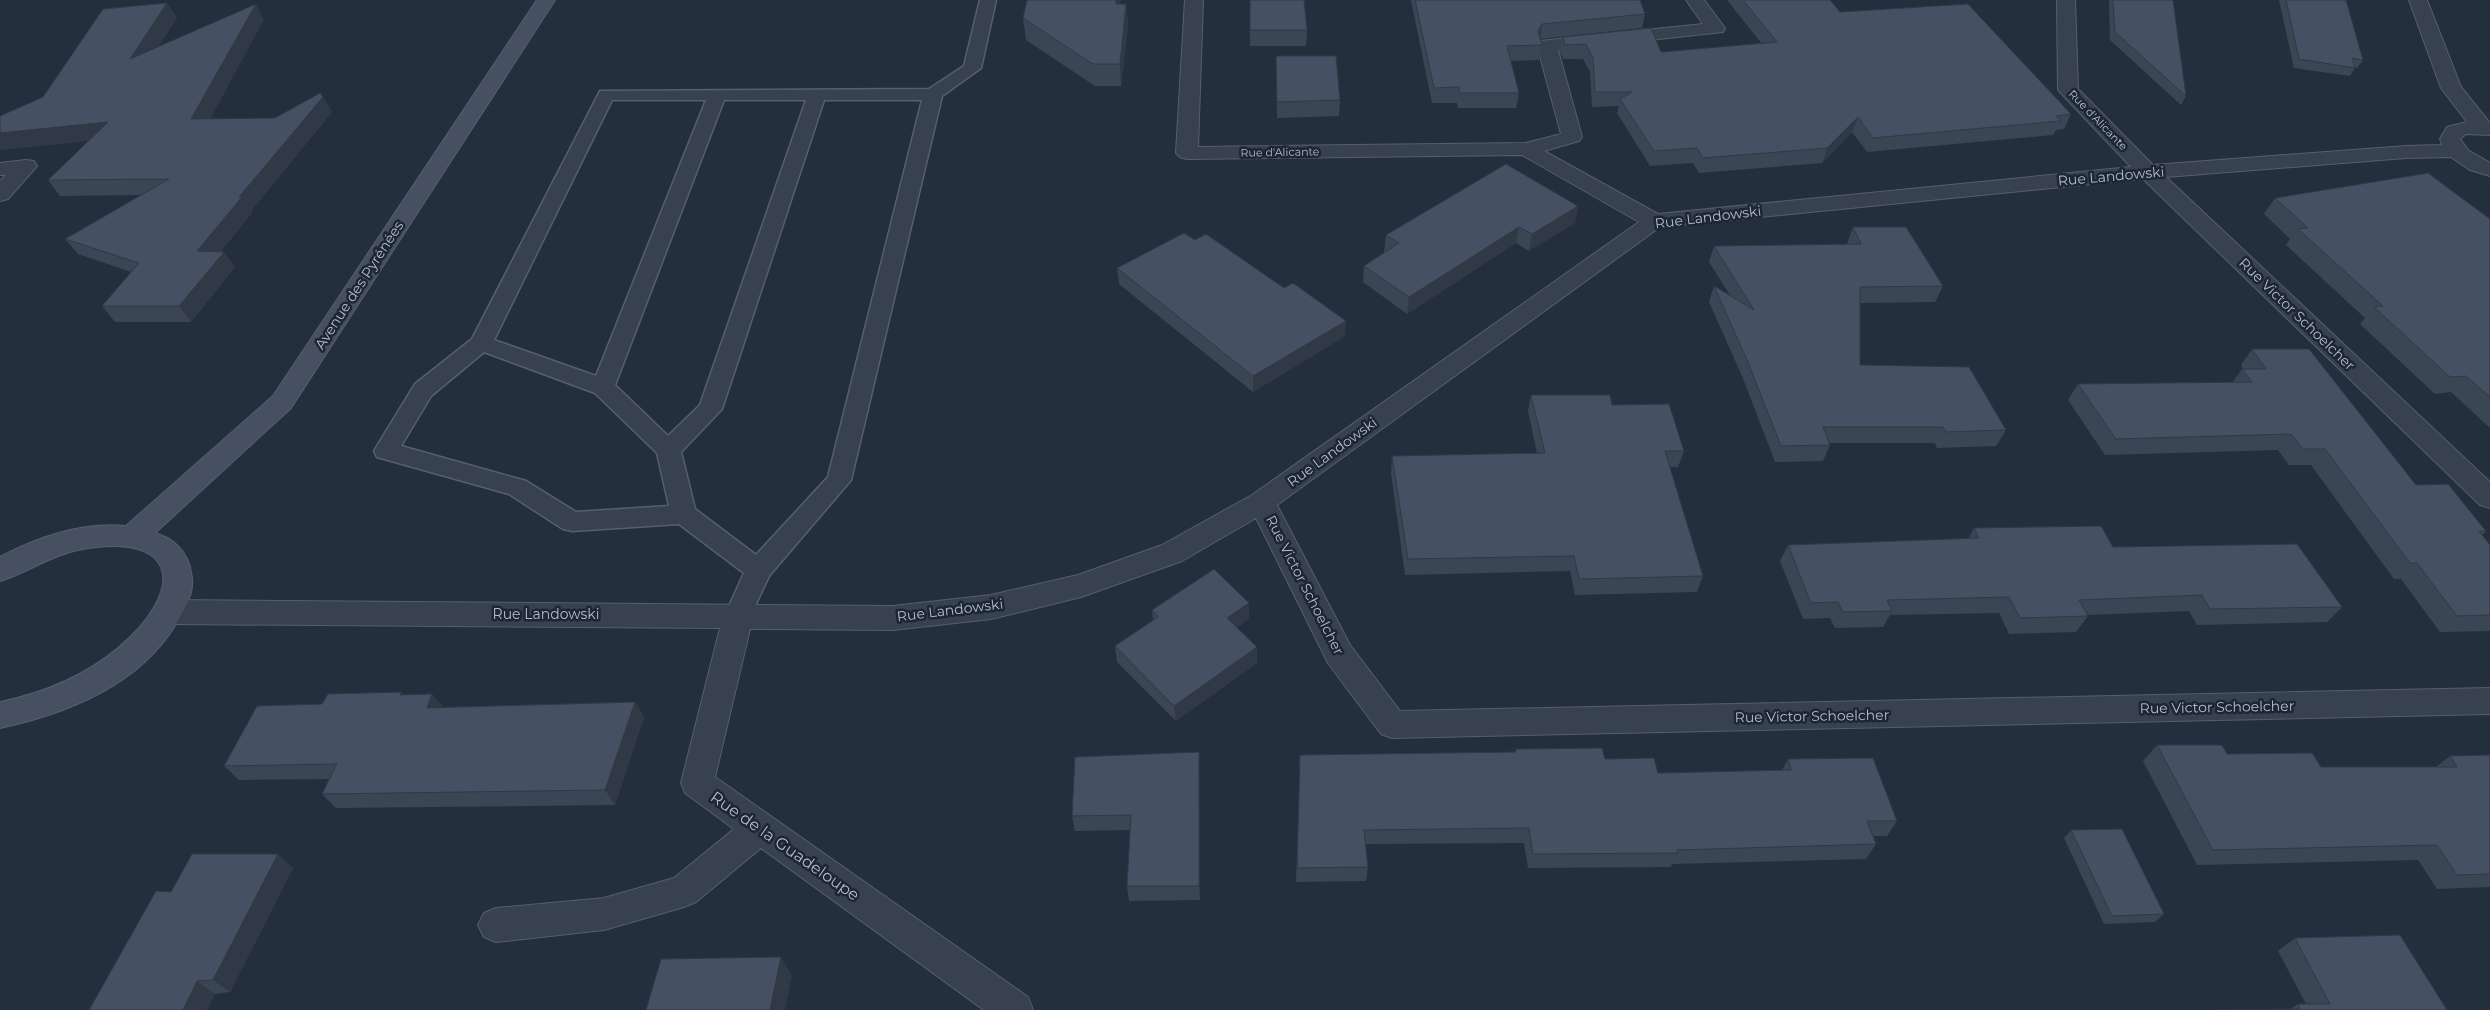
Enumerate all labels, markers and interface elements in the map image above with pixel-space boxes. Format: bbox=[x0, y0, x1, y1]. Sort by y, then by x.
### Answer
street label: Rue d'Alicante bbox=[2066, 87, 2131, 153]
street label: Rue d'Alicante bbox=[1240, 144, 1320, 160]
street label: Rue Landowski bbox=[2057, 162, 2165, 190]
street label: Rue Landowski bbox=[1654, 202, 1762, 232]
street label: Avenue des Pyrénées bbox=[311, 217, 407, 353]
street label: Rue Victor Schoelcher bbox=[2235, 254, 2359, 374]
street label: Rue Landowski bbox=[1283, 413, 1381, 491]
street label: Rue Victor Schoelcher bbox=[1262, 512, 1348, 658]
street label: Rue Landowski bbox=[896, 595, 1004, 625]
street label: Rue Landowski bbox=[493, 605, 599, 623]
street label: Rue Victor Schoelcher bbox=[2140, 697, 2295, 717]
street label: Rue Victor Schoelcher bbox=[1735, 706, 1890, 726]
street label: Rue de la Guadeloupe bbox=[707, 787, 863, 905]

